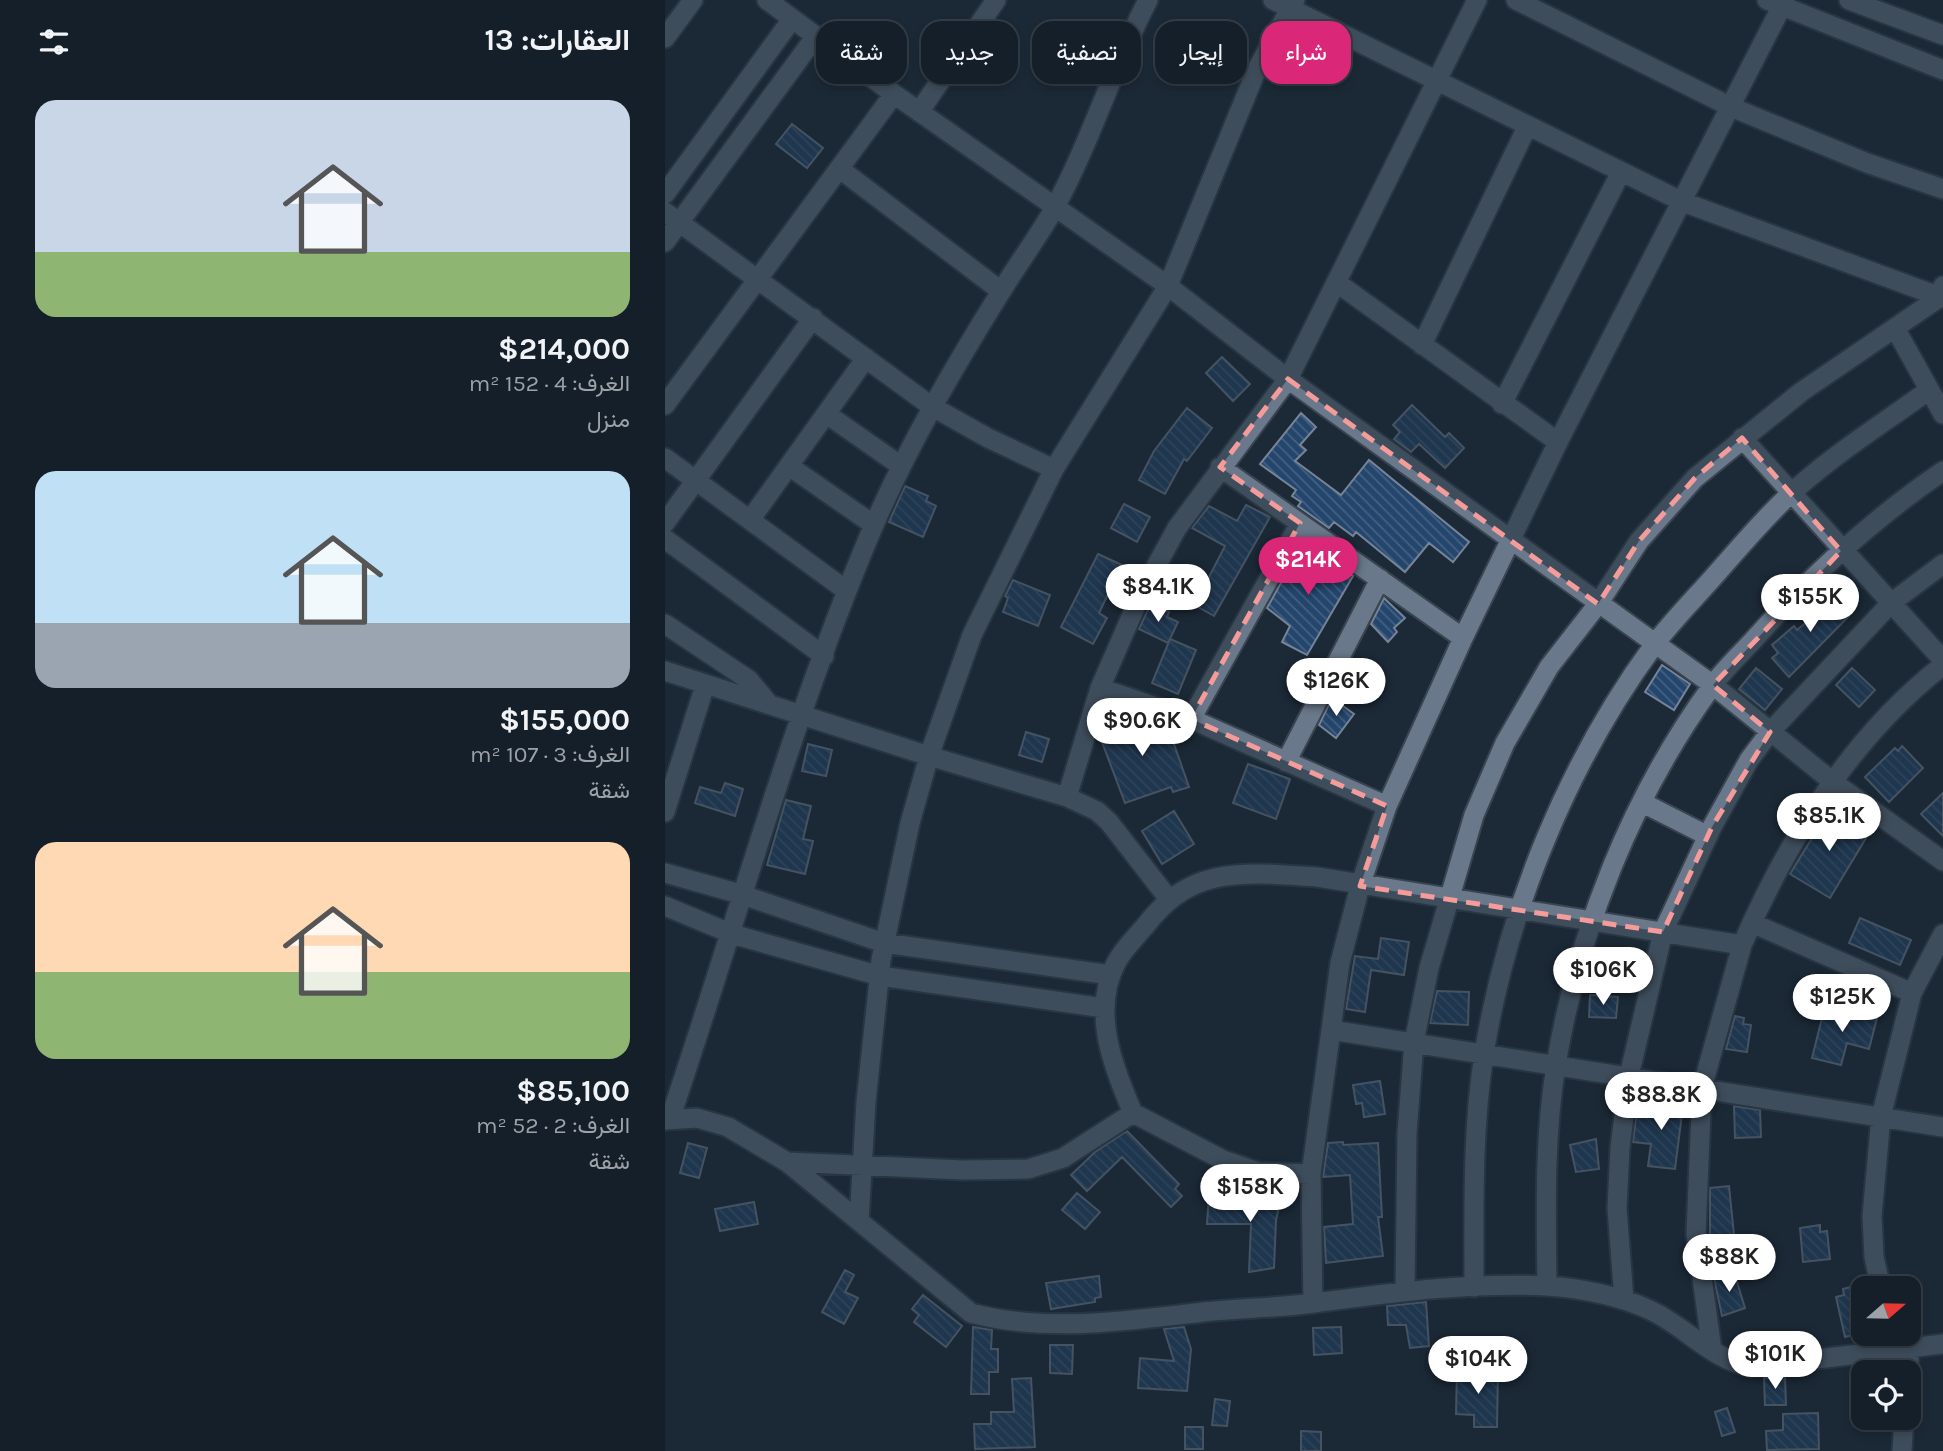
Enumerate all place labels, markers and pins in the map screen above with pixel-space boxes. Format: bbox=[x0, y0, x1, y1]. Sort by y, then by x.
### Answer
pin: $214K bbox=[1259, 538, 1357, 597]
pin: $84.1K bbox=[1101, 564, 1215, 624]
pin: $155K bbox=[1761, 574, 1859, 634]
pin: $126K bbox=[1287, 658, 1385, 718]
pin: $90.6K bbox=[1085, 698, 1199, 758]
pin: $85.1K bbox=[1772, 794, 1886, 853]
pin: $106K bbox=[1554, 948, 1652, 1007]
pin: $125K bbox=[1793, 974, 1891, 1034]
pin: $88.8K bbox=[1604, 1072, 1718, 1132]
pin: $158K bbox=[1201, 1164, 1299, 1224]
pin: $88K bbox=[1688, 1234, 1770, 1294]
pin: $101K bbox=[1726, 1332, 1824, 1391]
pin: $104K bbox=[1429, 1336, 1527, 1396]

